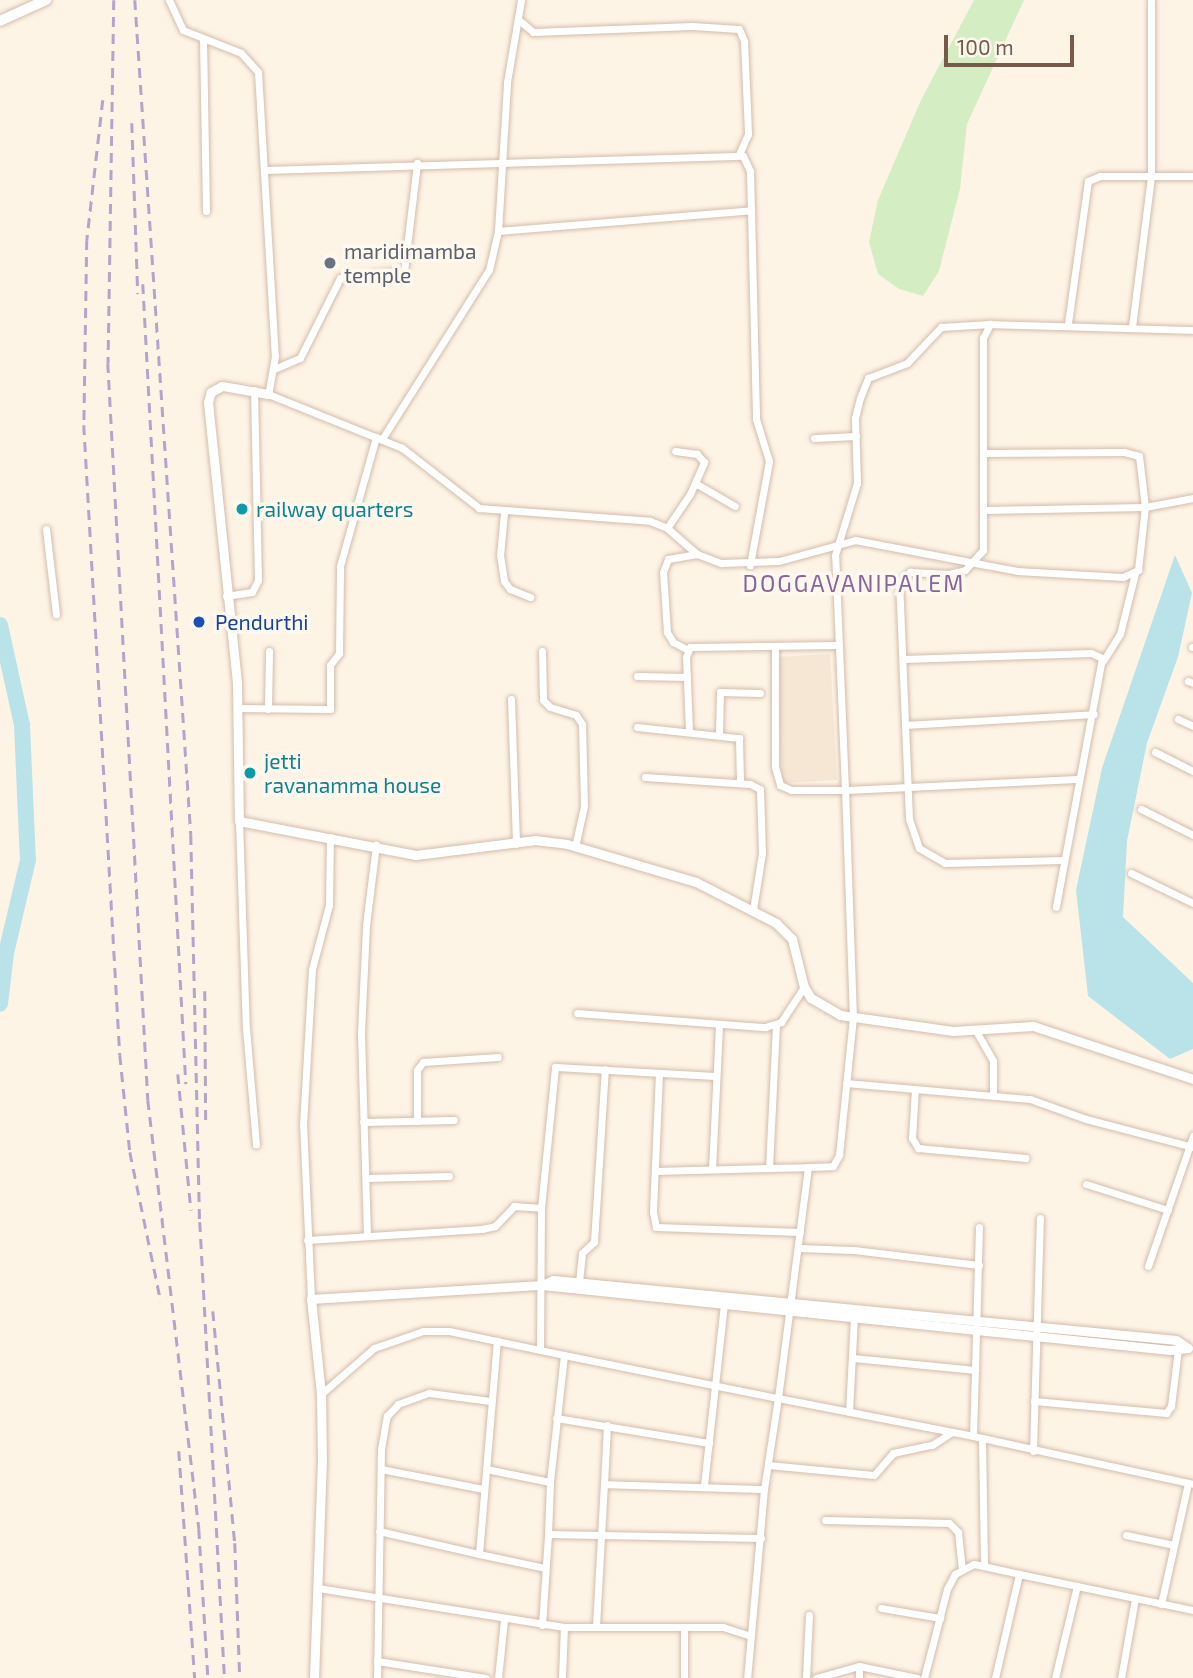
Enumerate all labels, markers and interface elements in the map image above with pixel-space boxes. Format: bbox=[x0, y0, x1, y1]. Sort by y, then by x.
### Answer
scale bar bbox=[948, 21, 1078, 65]
text: 100 m bbox=[957, 34, 1014, 59]
place label: maridimamba temple bbox=[344, 238, 477, 288]
marker: maridimamba temple bbox=[322, 255, 338, 271]
place label: railway quarters bbox=[256, 496, 414, 522]
marker: railway quarters bbox=[234, 501, 250, 517]
district label: DOGGAVANIPALEM bbox=[744, 569, 964, 597]
place label: Pendurthi bbox=[215, 609, 309, 635]
marker: Pendurthi bbox=[189, 612, 209, 632]
place label: jetti ravanamma house bbox=[264, 748, 441, 798]
marker: jetti ravanamma house bbox=[242, 765, 258, 781]

